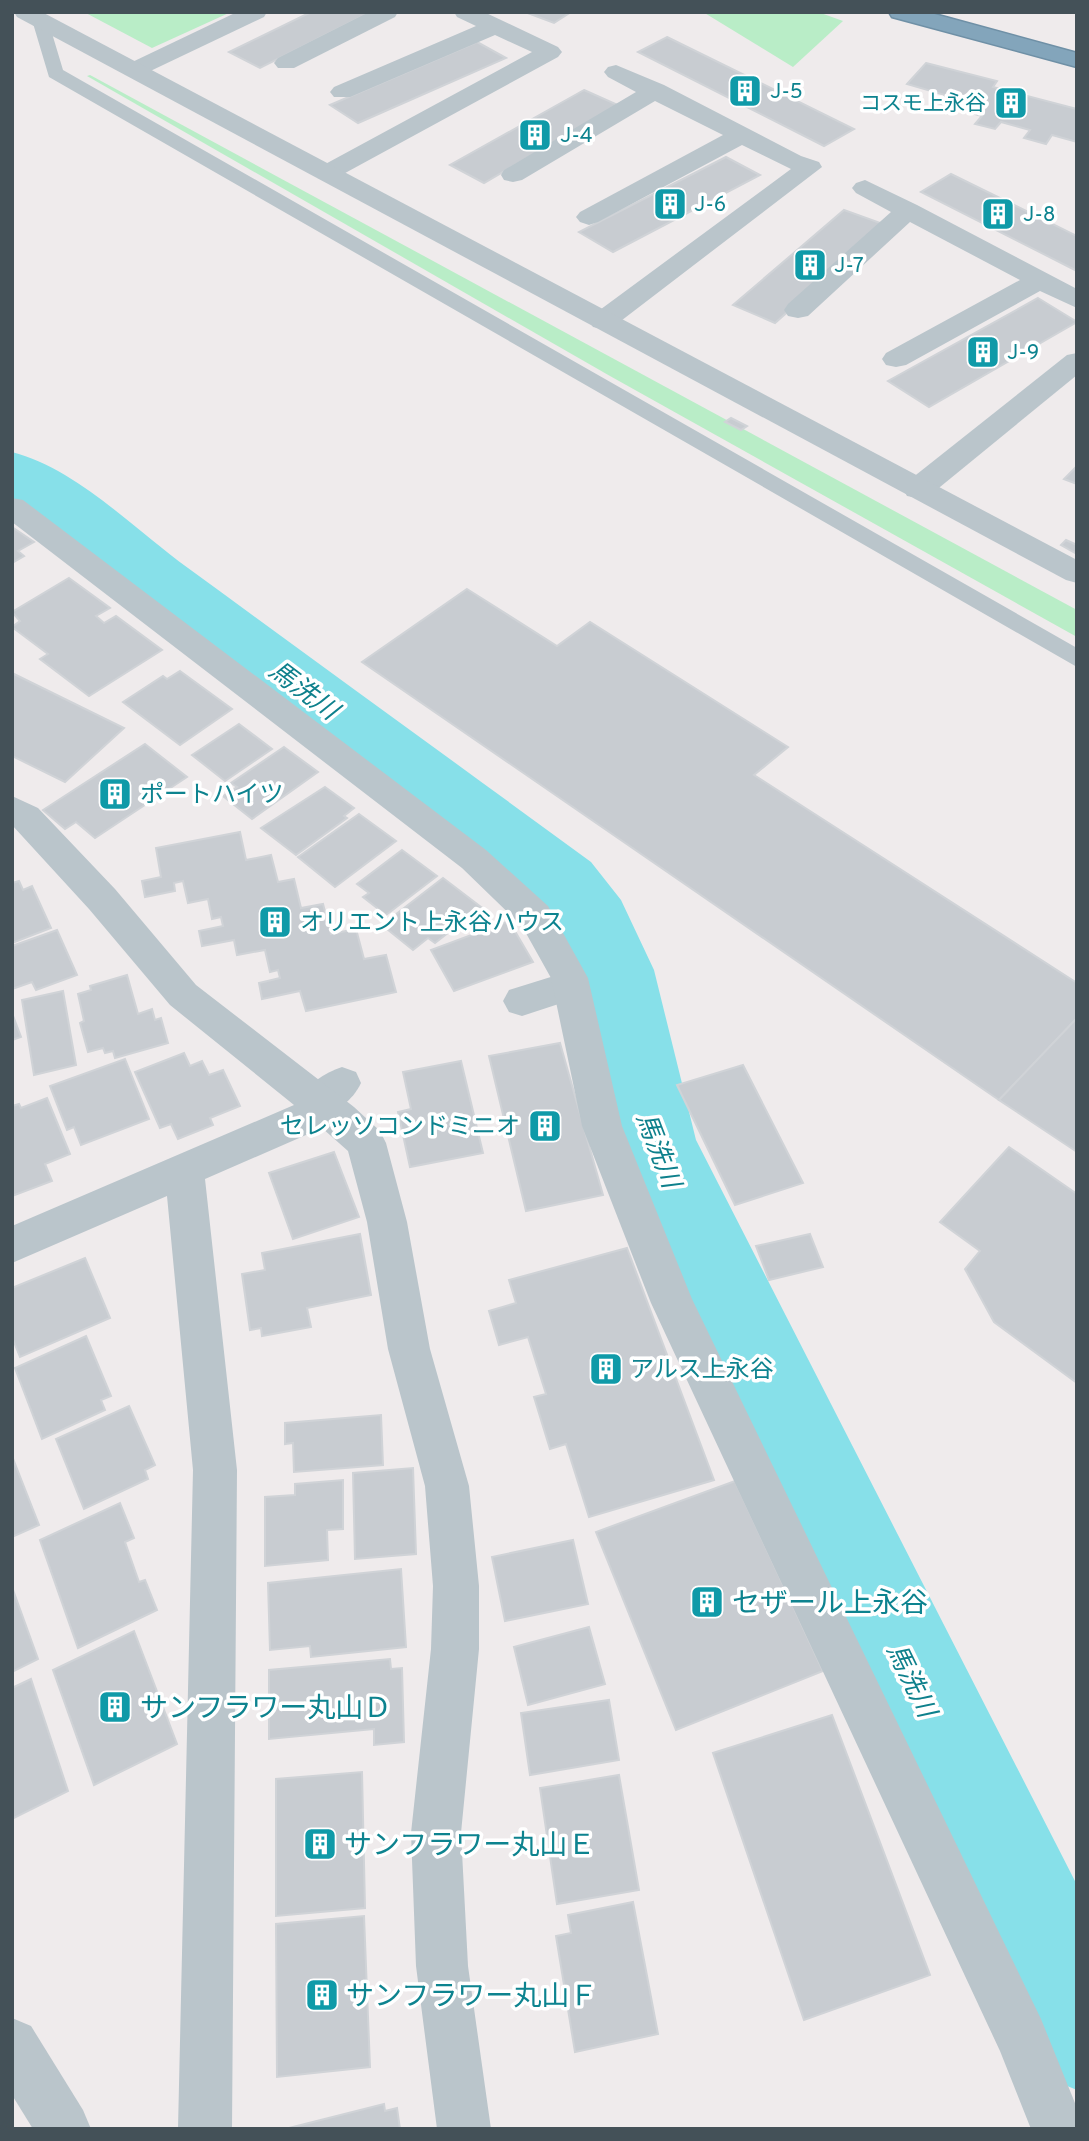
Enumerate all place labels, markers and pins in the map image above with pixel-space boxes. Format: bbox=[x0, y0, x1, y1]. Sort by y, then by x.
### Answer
building icon: J-5 bbox=[726, 72, 764, 110]
place label: J-5 bbox=[770, 79, 803, 106]
building icon: コスモ上永谷 bbox=[992, 84, 1030, 122]
place label: コスモ上永谷 bbox=[860, 91, 986, 118]
building icon: J-4 bbox=[516, 116, 554, 154]
place label: J-4 bbox=[560, 123, 593, 150]
building icon: J-6 bbox=[651, 185, 689, 223]
place label: J-6 bbox=[694, 192, 726, 219]
building icon: J-8 bbox=[979, 195, 1017, 233]
place label: J-8 bbox=[1023, 202, 1056, 229]
building icon: J-7 bbox=[791, 246, 829, 284]
place label: J-7 bbox=[834, 253, 864, 280]
building icon: J-9 bbox=[964, 333, 1002, 371]
place label: J-9 bbox=[1007, 340, 1039, 367]
building icon: ポートハイツ bbox=[96, 775, 134, 813]
place label: ポートハイツ bbox=[140, 781, 284, 811]
building icon: オリエント上永谷ハウス bbox=[256, 903, 294, 941]
place label: オリエント上永谷ハウス bbox=[300, 909, 564, 939]
building icon: セレッソコンドミニオ bbox=[526, 1107, 564, 1145]
place label: セレッソコンドミニオ bbox=[280, 1113, 520, 1143]
building icon: アルス上永谷 bbox=[587, 1350, 625, 1388]
place label: アルス上永谷 bbox=[630, 1356, 774, 1386]
building icon: セザール上永谷 bbox=[688, 1583, 726, 1621]
place label: セザール上永谷 bbox=[732, 1587, 928, 1623]
building icon: サンフラワー丸山Ｄ bbox=[96, 1688, 134, 1726]
place label: サンフラワー丸山Ｄ bbox=[140, 1692, 391, 1728]
building icon: サンフラワー丸山Ｅ bbox=[301, 1825, 339, 1863]
place label: サンフラワー丸山Ｅ bbox=[344, 1829, 595, 1865]
building icon: サンフラワー丸山Ｆ bbox=[303, 1976, 341, 2014]
place label: サンフラワー丸山Ｆ bbox=[346, 1980, 597, 2016]

